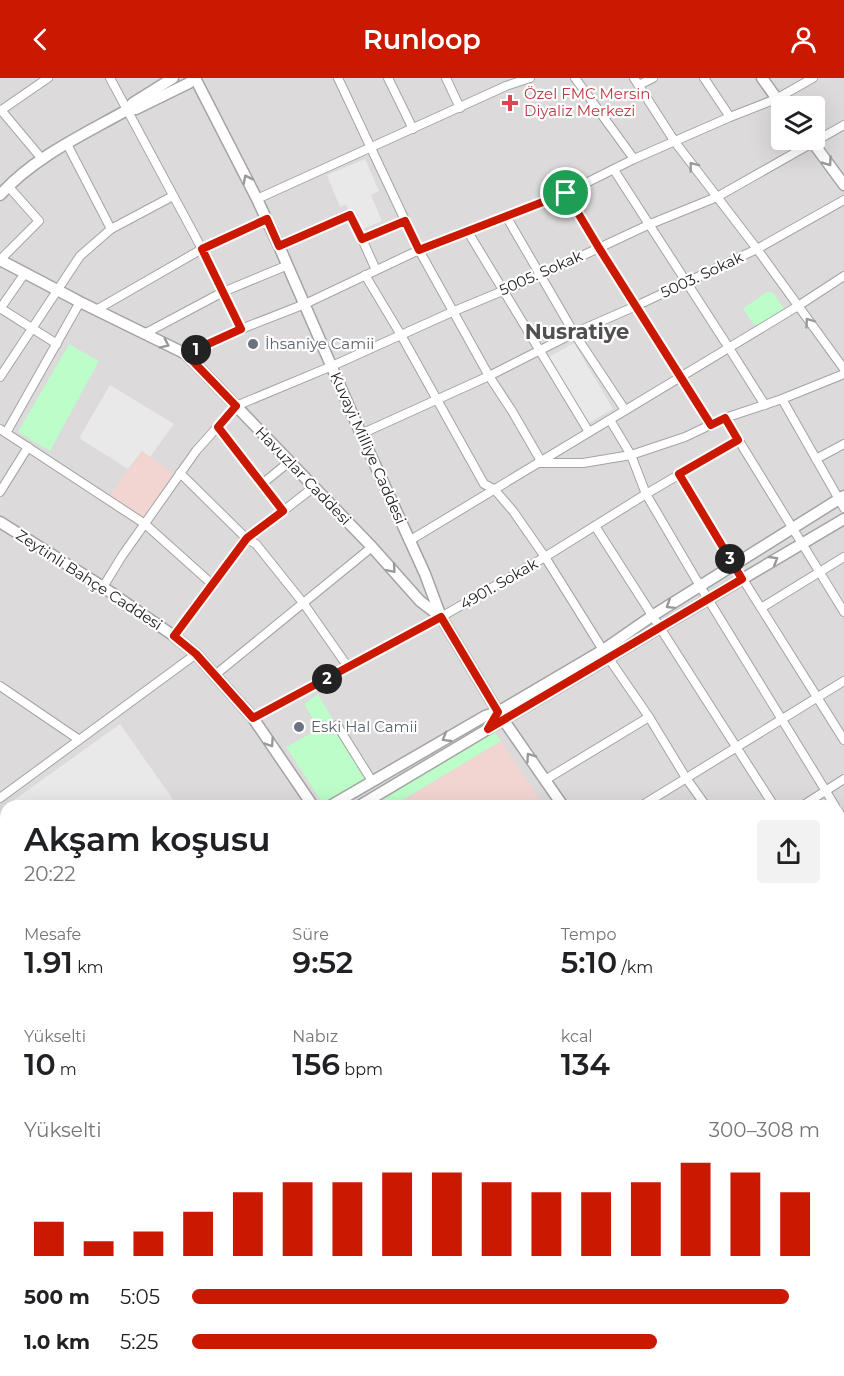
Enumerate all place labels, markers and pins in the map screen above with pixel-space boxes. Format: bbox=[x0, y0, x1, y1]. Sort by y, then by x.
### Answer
place label: Özel FMC Mersin Diyaliz Merkezi bbox=[524, 84, 650, 120]
marker: Özel FMC Mersin Diyaliz Merkezi bbox=[501, 94, 519, 112]
pin bbox=[540, 167, 591, 218]
place label: İhsaniye Camii bbox=[265, 334, 374, 353]
pin: 1 bbox=[181, 335, 211, 365]
marker: İhsaniye Camii bbox=[246, 337, 260, 351]
pin: 3 bbox=[715, 544, 745, 574]
pin: 2 bbox=[312, 664, 342, 694]
place label: Eski Hal Camii bbox=[311, 717, 418, 736]
marker: Eski Hal Camii bbox=[292, 720, 306, 734]

